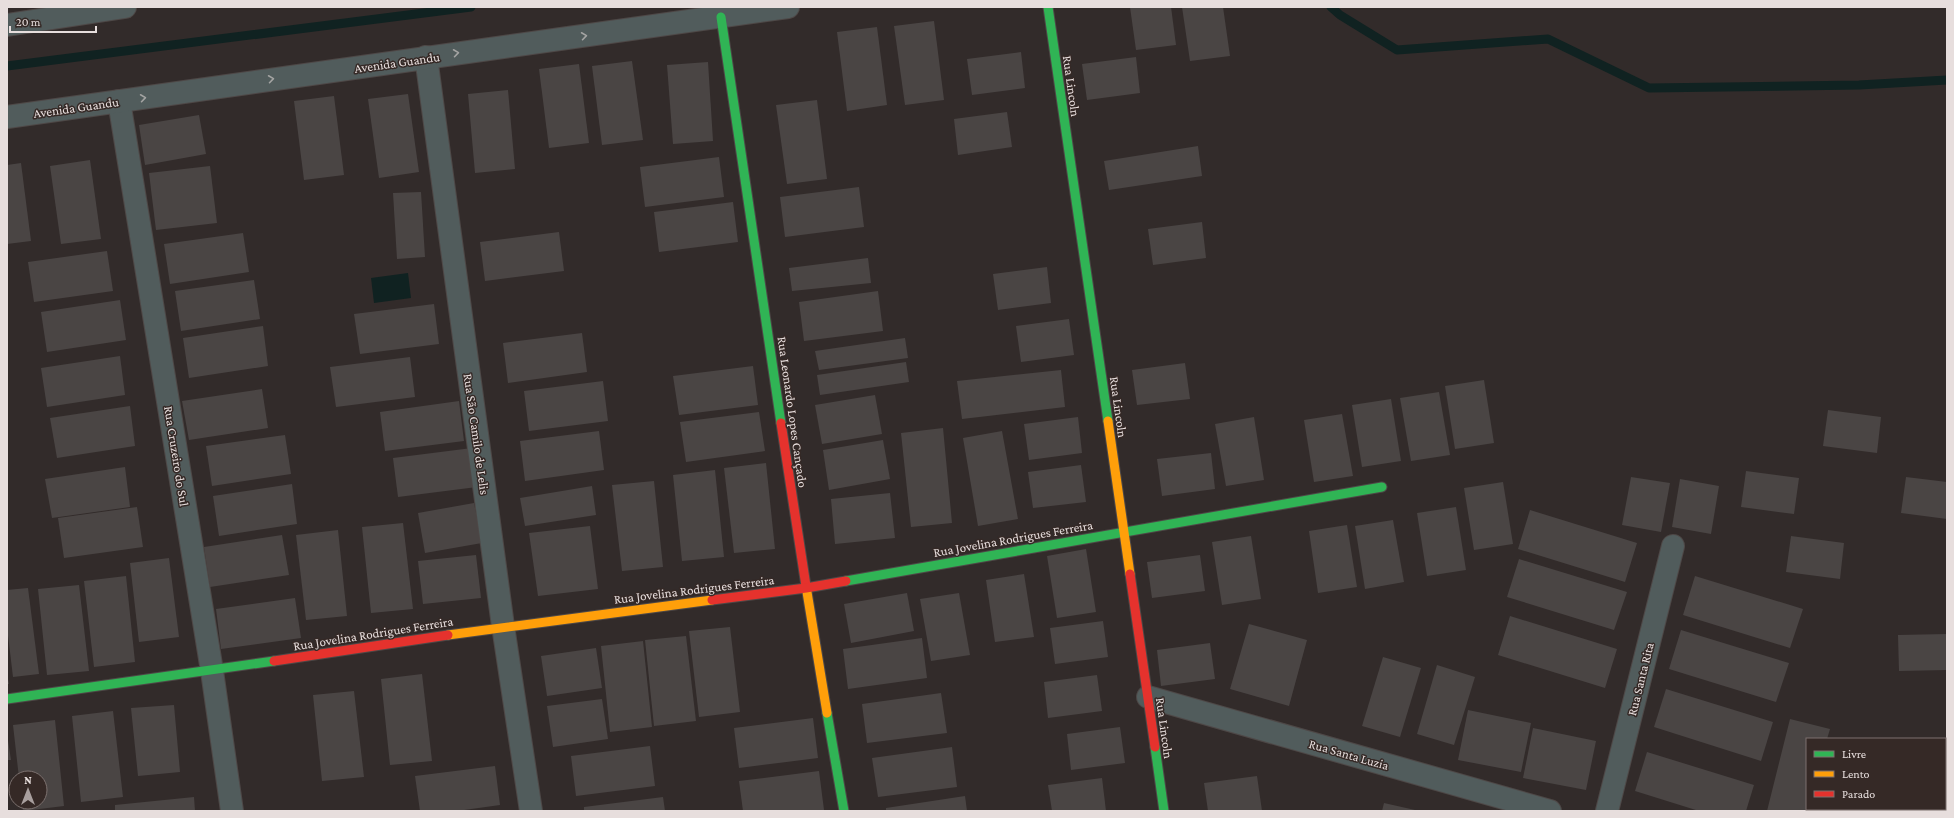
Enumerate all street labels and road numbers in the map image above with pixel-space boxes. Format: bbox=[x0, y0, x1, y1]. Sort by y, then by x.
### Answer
street label: Avenida Guandu bbox=[353, 49, 441, 76]
street label: Rua Lincoln bbox=[1060, 55, 1083, 118]
street label: Avenida Guandu bbox=[32, 94, 120, 121]
street label: Rua Leonardo Lopes Cançado bbox=[774, 336, 811, 489]
street label: Rua São Camilo de Lelis bbox=[461, 372, 492, 496]
street label: Rua Lincoln bbox=[1107, 376, 1130, 439]
street label: Rua Cruzeiro do Sul bbox=[161, 405, 192, 508]
street label: Rua Jovelina Rodrigues Ferreira bbox=[932, 517, 1094, 560]
street label: Rua Jovelina Rodrigues Ferreira bbox=[613, 572, 775, 607]
street label: Rua Jovelina Rodrigues Ferreira bbox=[292, 613, 454, 654]
street label: Rua Santa Rita bbox=[1624, 641, 1657, 717]
street label: Rua Lincoln bbox=[1153, 697, 1176, 760]
street label: Rua Santa Luzia bbox=[1307, 736, 1391, 773]

